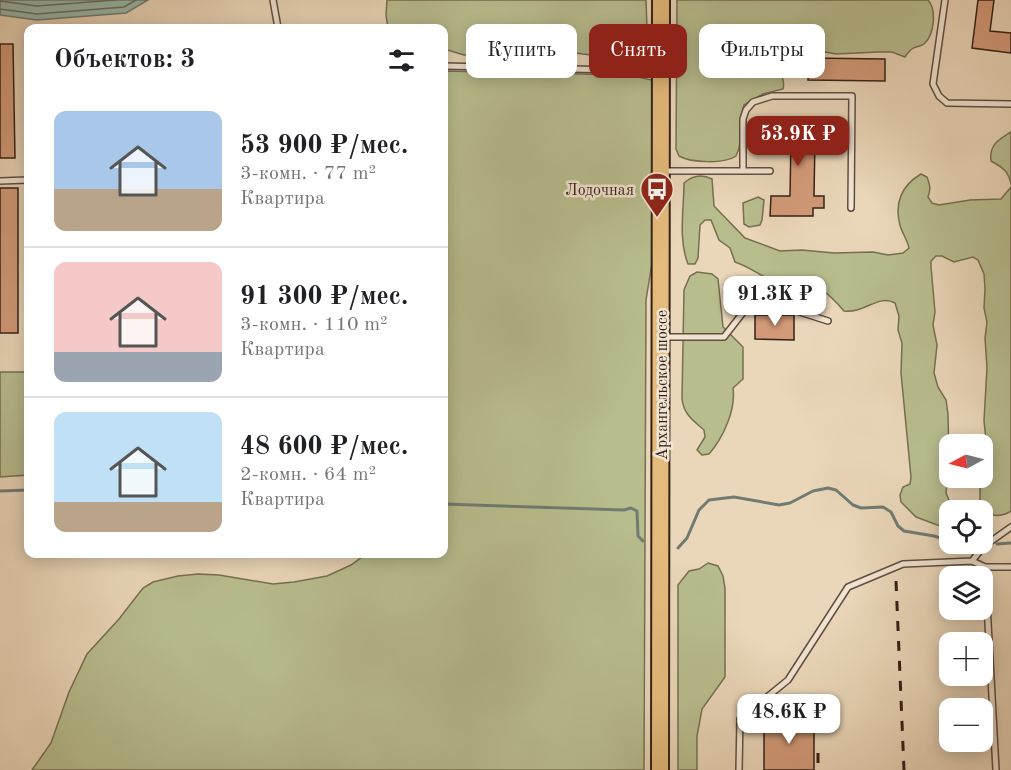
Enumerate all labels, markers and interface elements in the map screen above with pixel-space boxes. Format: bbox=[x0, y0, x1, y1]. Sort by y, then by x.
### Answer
chip: Купить bbox=[466, 24, 577, 78]
chip: Снять bbox=[589, 24, 687, 78]
chip: Фильтры bbox=[699, 24, 825, 78]
icon: filters bbox=[385, 44, 418, 77]
text: Объектов: 3 bbox=[54, 47, 195, 73]
pin: 53.9K ₽ bbox=[743, 116, 853, 167]
text: 53.9K ₽ bbox=[760, 125, 836, 145]
text: 53 900 ₽/мес. bbox=[240, 133, 408, 159]
icon: home bbox=[102, 135, 174, 207]
text: 3-комн. · 77 m² bbox=[240, 164, 376, 184]
bus stop icon: Лодочная bbox=[639, 171, 675, 218]
place label: Лодочная bbox=[565, 183, 634, 199]
text: Квартира bbox=[240, 189, 325, 209]
pin: 91.3K ₽ bbox=[720, 276, 830, 327]
text: 91 300 ₽/мес. bbox=[240, 284, 408, 310]
text: 91.3K ₽ bbox=[737, 285, 813, 305]
icon: home bbox=[102, 286, 174, 358]
street label: Архангельское шоссе bbox=[655, 310, 671, 460]
text: 3-комн. · 110 m² bbox=[240, 315, 388, 335]
text: Квартира bbox=[240, 340, 325, 360]
text: 48 600 ₽/мес. bbox=[240, 434, 408, 460]
north arrow bbox=[939, 434, 993, 488]
map controls bbox=[939, 434, 993, 752]
icon: home bbox=[102, 436, 174, 508]
text: 2-комн. · 64 m² bbox=[240, 465, 376, 485]
text: Квартира bbox=[240, 490, 325, 510]
button: locate bbox=[939, 500, 993, 554]
button: layers bbox=[939, 566, 993, 620]
button: + bbox=[939, 632, 993, 686]
pin: 48.6K ₽ bbox=[734, 694, 844, 745]
button: − bbox=[939, 698, 993, 752]
text: 48.6K ₽ bbox=[751, 703, 827, 723]

